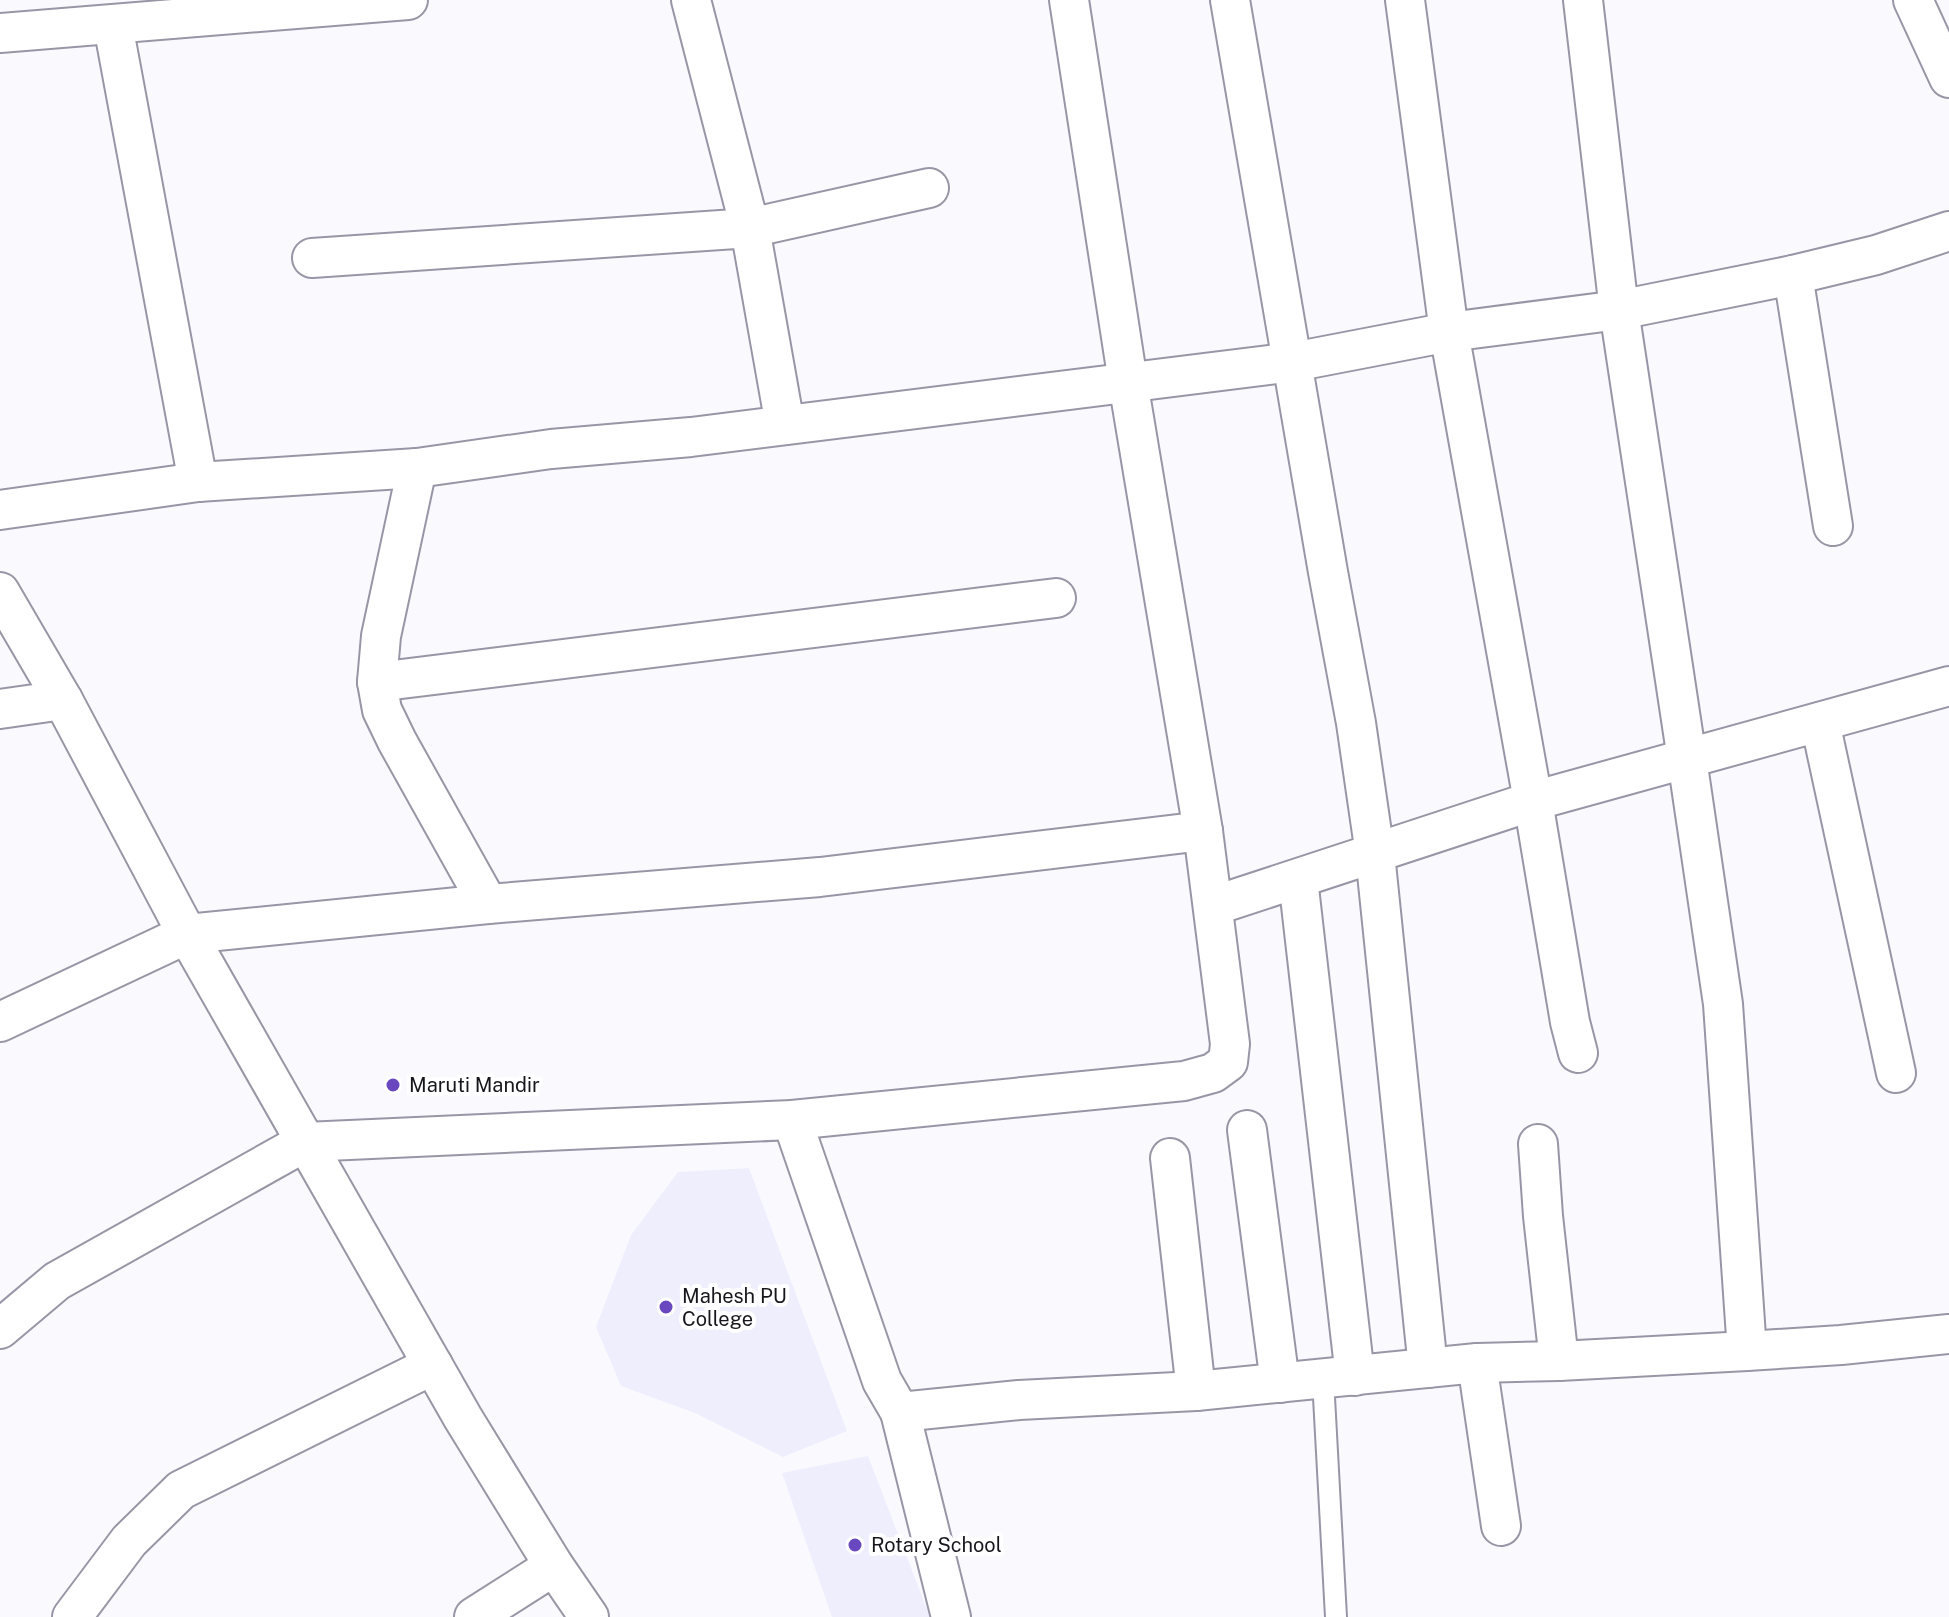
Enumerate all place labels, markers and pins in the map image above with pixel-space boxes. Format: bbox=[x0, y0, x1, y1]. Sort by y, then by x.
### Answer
place label: Maruti Mandir bbox=[409, 1073, 540, 1097]
marker: Maruti Mandir bbox=[384, 1076, 402, 1094]
place label: Mahesh PU College bbox=[682, 1284, 787, 1331]
marker: Mahesh PU College bbox=[657, 1298, 675, 1316]
place label: Rotary School bbox=[871, 1533, 1002, 1557]
marker: Rotary School bbox=[846, 1536, 864, 1554]

